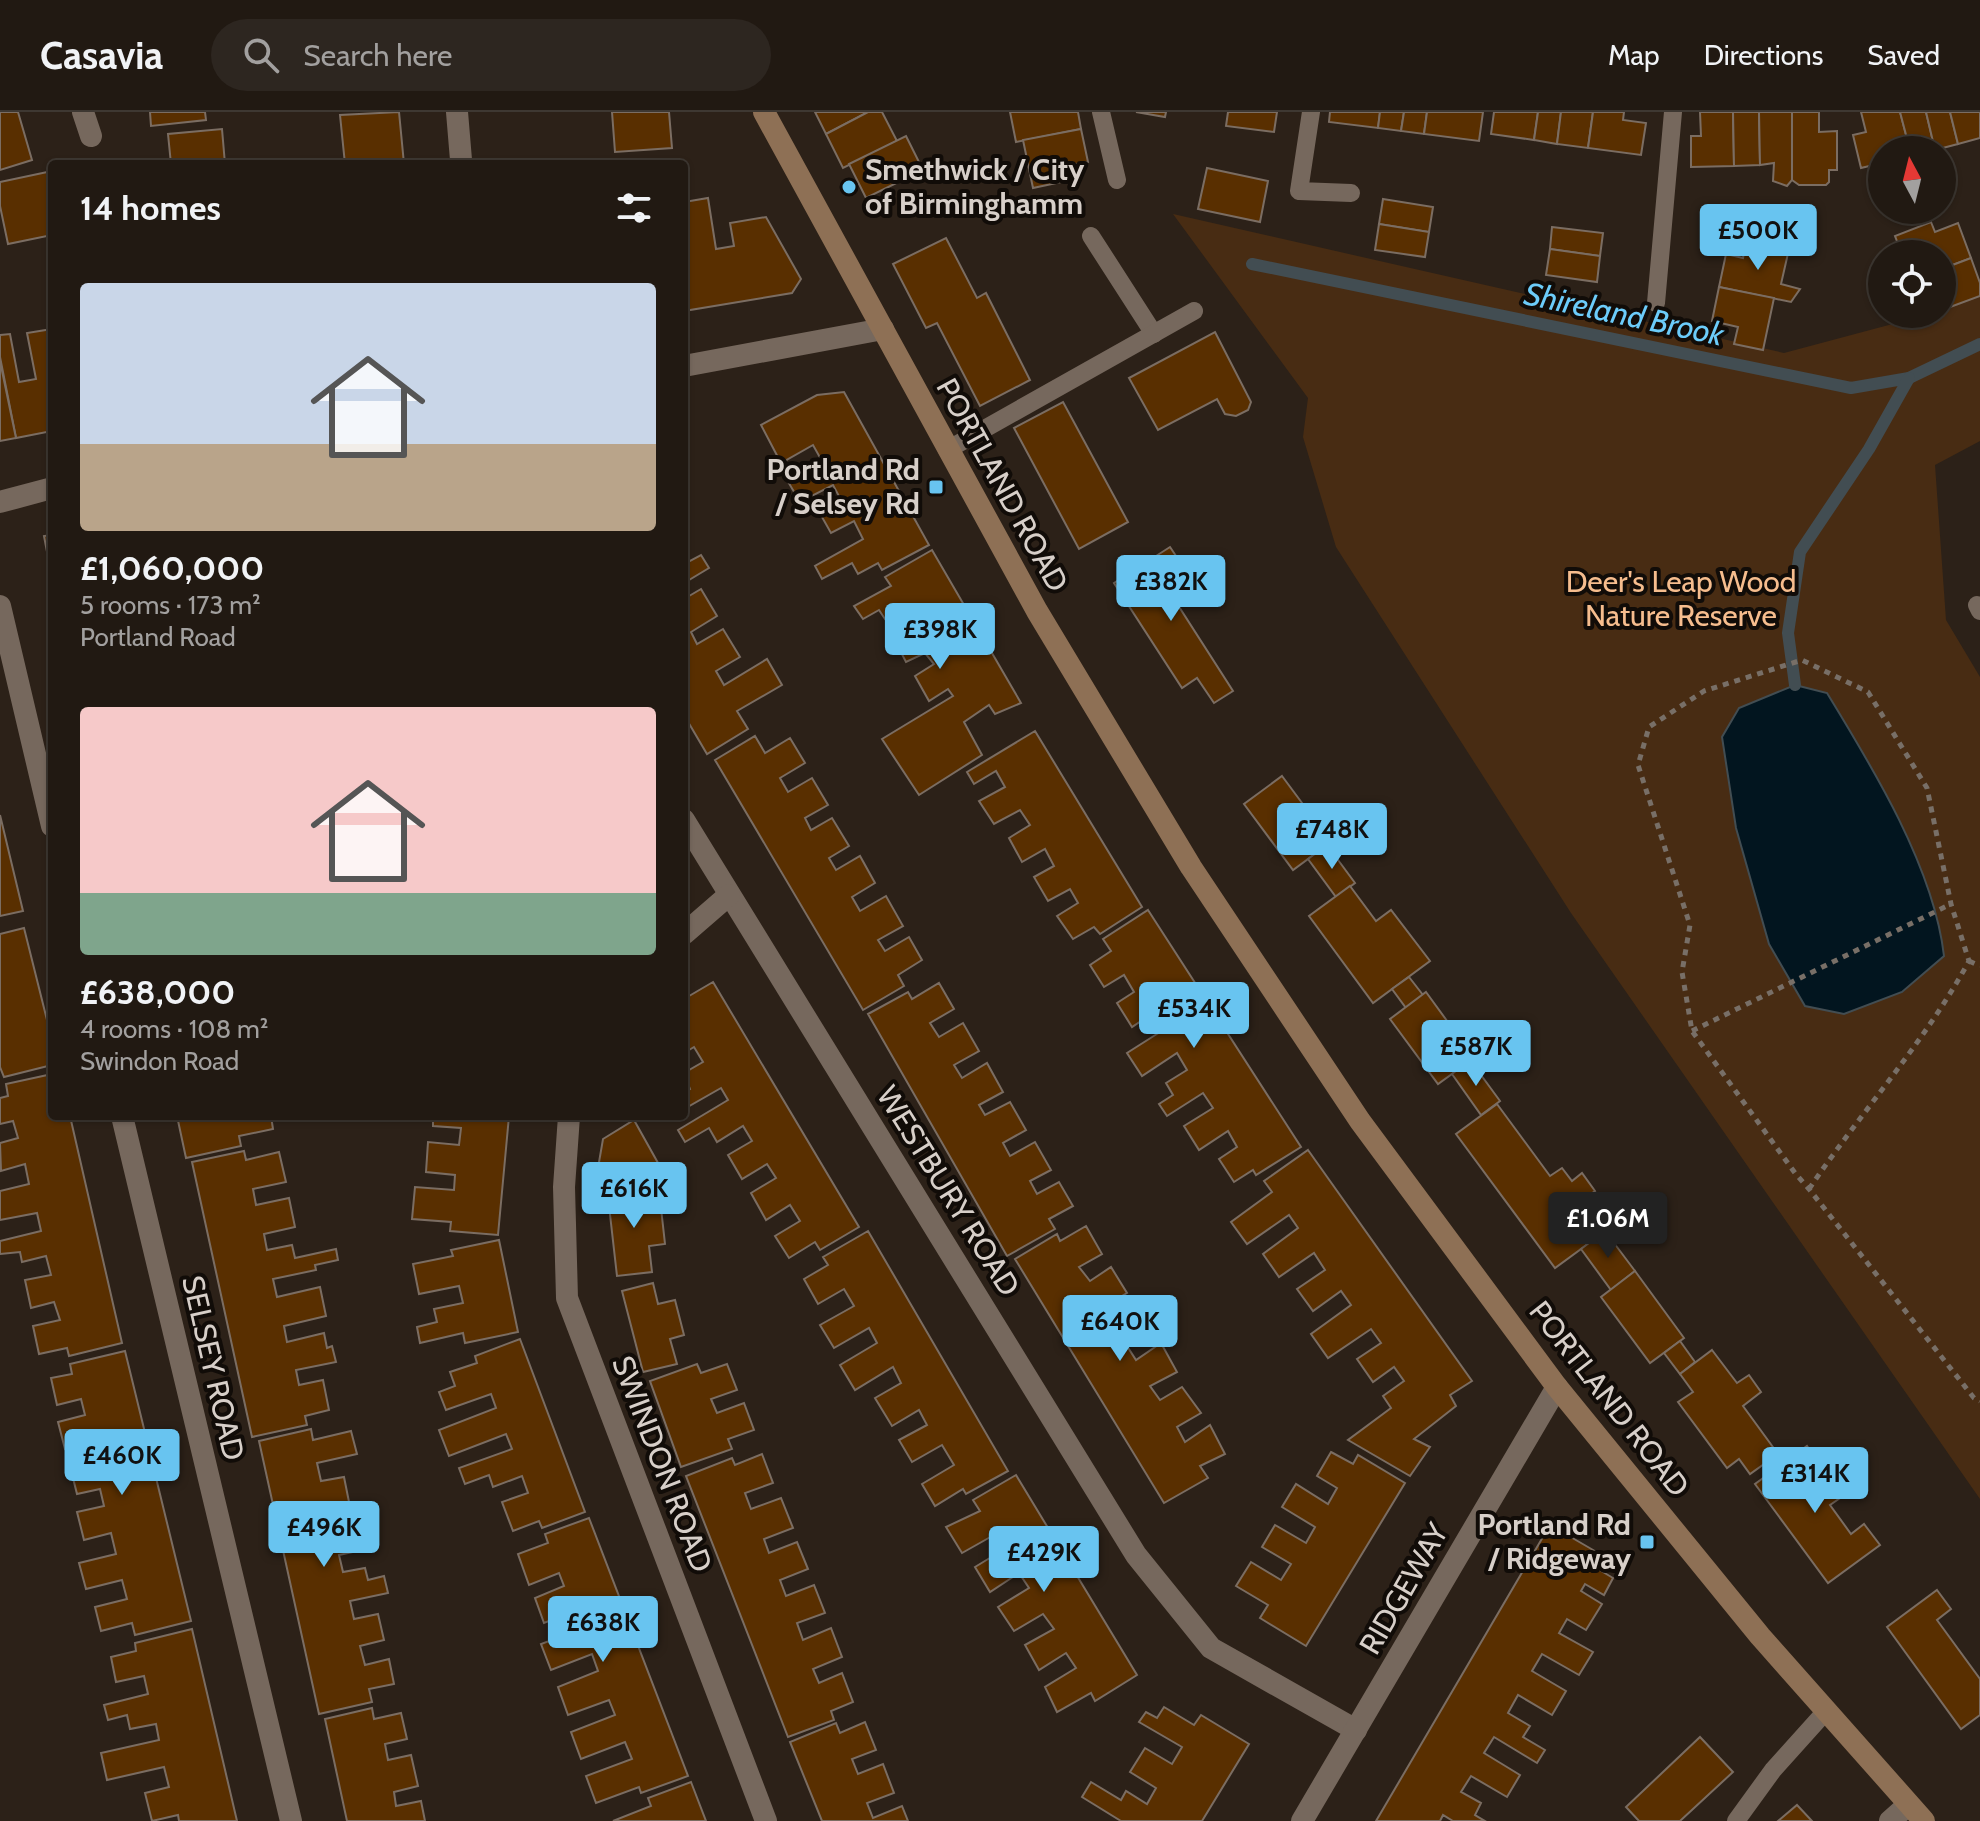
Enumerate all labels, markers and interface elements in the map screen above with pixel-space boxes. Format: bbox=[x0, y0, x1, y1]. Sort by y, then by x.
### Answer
search box bbox=[211, 19, 771, 91]
text: Casavia bbox=[40, 32, 163, 79]
icon: search bbox=[239, 33, 283, 77]
text: Search here bbox=[303, 37, 452, 74]
text: Map bbox=[1608, 38, 1660, 72]
text: Directions bbox=[1704, 38, 1823, 72]
text: Saved bbox=[1867, 38, 1940, 72]
north arrow bbox=[1868, 136, 1956, 224]
map controls bbox=[1868, 136, 1956, 328]
place label: Smethwick / City of Birminghamm bbox=[865, 151, 1085, 222]
marker: Smethwick / City of Birminghamm bbox=[840, 178, 858, 196]
icon: filters bbox=[612, 186, 656, 230]
text: 14 homes bbox=[80, 187, 221, 229]
pin: £500K bbox=[1702, 204, 1814, 272]
text: £500K bbox=[1718, 214, 1798, 246]
button: locate bbox=[1868, 240, 1956, 328]
water label: Shireland Brook bbox=[1521, 273, 1729, 354]
icon: home bbox=[296, 335, 440, 479]
street label: PORTLAND ROAD bbox=[928, 372, 1076, 598]
place label: Portland Rd / Selsey Rd bbox=[767, 451, 920, 522]
marker: Portland Rd / Selsey Rd bbox=[927, 478, 945, 496]
text: £1,060,000 bbox=[80, 547, 264, 589]
pin: £382K bbox=[1115, 555, 1227, 623]
park label: Deer's Leap Wood Nature Reserve bbox=[1566, 563, 1796, 634]
text: £382K bbox=[1134, 565, 1208, 597]
text: 5 rooms · 173 m² bbox=[80, 589, 261, 621]
pin: £398K bbox=[884, 603, 996, 671]
text: £398K bbox=[903, 613, 977, 645]
text: Portland Road bbox=[80, 621, 236, 653]
icon: home bbox=[296, 759, 440, 903]
pin: £748K bbox=[1276, 803, 1388, 871]
text: £748K bbox=[1295, 813, 1369, 845]
text: £638,000 bbox=[80, 971, 235, 1013]
pin: £534K bbox=[1138, 982, 1250, 1050]
text: £534K bbox=[1157, 992, 1231, 1024]
text: 4 rooms · 108 m² bbox=[80, 1013, 268, 1045]
pin: £587K bbox=[1420, 1020, 1532, 1088]
text: £587K bbox=[1440, 1030, 1512, 1062]
text: Swindon Road bbox=[80, 1045, 239, 1077]
street label: WESTBURY ROAD bbox=[869, 1079, 1028, 1303]
pin: £616K bbox=[578, 1162, 690, 1230]
text: £616K bbox=[600, 1172, 668, 1204]
pin: £1.06M bbox=[1543, 1192, 1673, 1260]
text: £1.06M bbox=[1566, 1202, 1650, 1234]
street label: SELSEY ROAD bbox=[174, 1272, 253, 1464]
street label: PORTLAND ROAD bbox=[1521, 1293, 1697, 1504]
pin: £640K bbox=[1064, 1295, 1176, 1363]
text: £640K bbox=[1081, 1305, 1159, 1337]
street label: SWINDON ROAD bbox=[604, 1350, 721, 1577]
pin: £460K bbox=[66, 1429, 178, 1497]
text: £460K bbox=[83, 1439, 161, 1471]
pin: £314K bbox=[1759, 1447, 1871, 1515]
text: £314K bbox=[1780, 1457, 1850, 1489]
pin: £496K bbox=[268, 1501, 380, 1569]
place label: Portland Rd / Ridgeway bbox=[1478, 1506, 1632, 1577]
text: £496K bbox=[286, 1511, 362, 1543]
street label: RIDGEWAY bbox=[1351, 1516, 1456, 1661]
pin: £429K bbox=[988, 1526, 1100, 1594]
marker: Portland Rd / Ridgeway bbox=[1638, 1533, 1656, 1551]
text: £429K bbox=[1007, 1536, 1081, 1568]
pin: £638K bbox=[547, 1596, 659, 1664]
text: £638K bbox=[566, 1606, 640, 1638]

